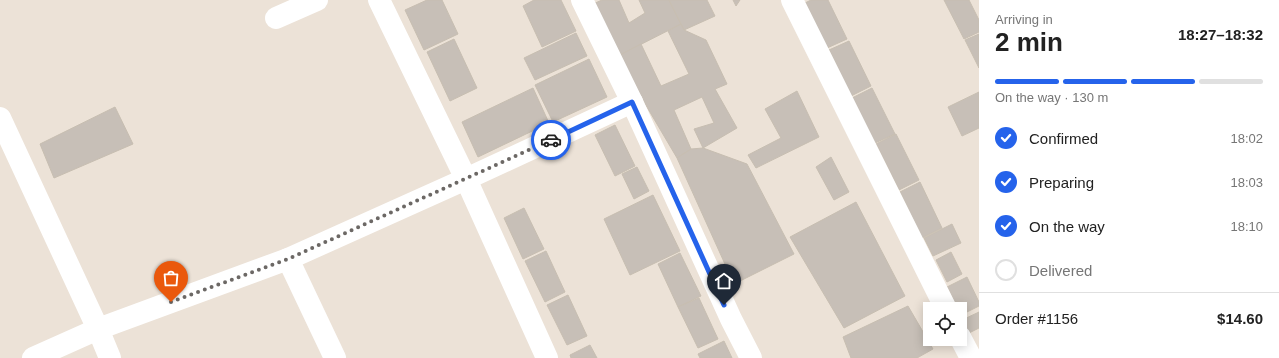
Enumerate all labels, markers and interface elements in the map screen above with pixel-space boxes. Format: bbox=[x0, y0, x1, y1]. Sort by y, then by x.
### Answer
text: Arriving in bbox=[995, 12, 1053, 27]
text: 18:27–18:32 bbox=[1178, 26, 1263, 43]
text: 2 min bbox=[995, 27, 1063, 57]
text: On the way · 130 m bbox=[995, 90, 1108, 105]
courier bbox=[531, 120, 571, 160]
icon: check bbox=[995, 127, 1017, 149]
icon: car bbox=[540, 129, 562, 151]
text: Confirmed bbox=[1029, 130, 1098, 147]
text: 18:02 bbox=[1230, 131, 1263, 146]
icon: check bbox=[995, 171, 1017, 193]
text: Preparing bbox=[1029, 174, 1094, 191]
text: 18:03 bbox=[1230, 175, 1263, 190]
icon: check bbox=[995, 215, 1017, 237]
text: On the way bbox=[1029, 218, 1105, 235]
text: 18:10 bbox=[1230, 219, 1263, 234]
pin bbox=[154, 261, 188, 302]
text: Delivered bbox=[1029, 262, 1092, 279]
pin bbox=[707, 264, 741, 305]
icon: bag bbox=[160, 267, 182, 289]
icon: home bbox=[713, 270, 735, 292]
map controls bbox=[923, 302, 967, 346]
button: locate bbox=[923, 302, 967, 346]
text: Order #1156 bbox=[995, 310, 1078, 327]
text: $14.60 bbox=[1217, 310, 1263, 327]

